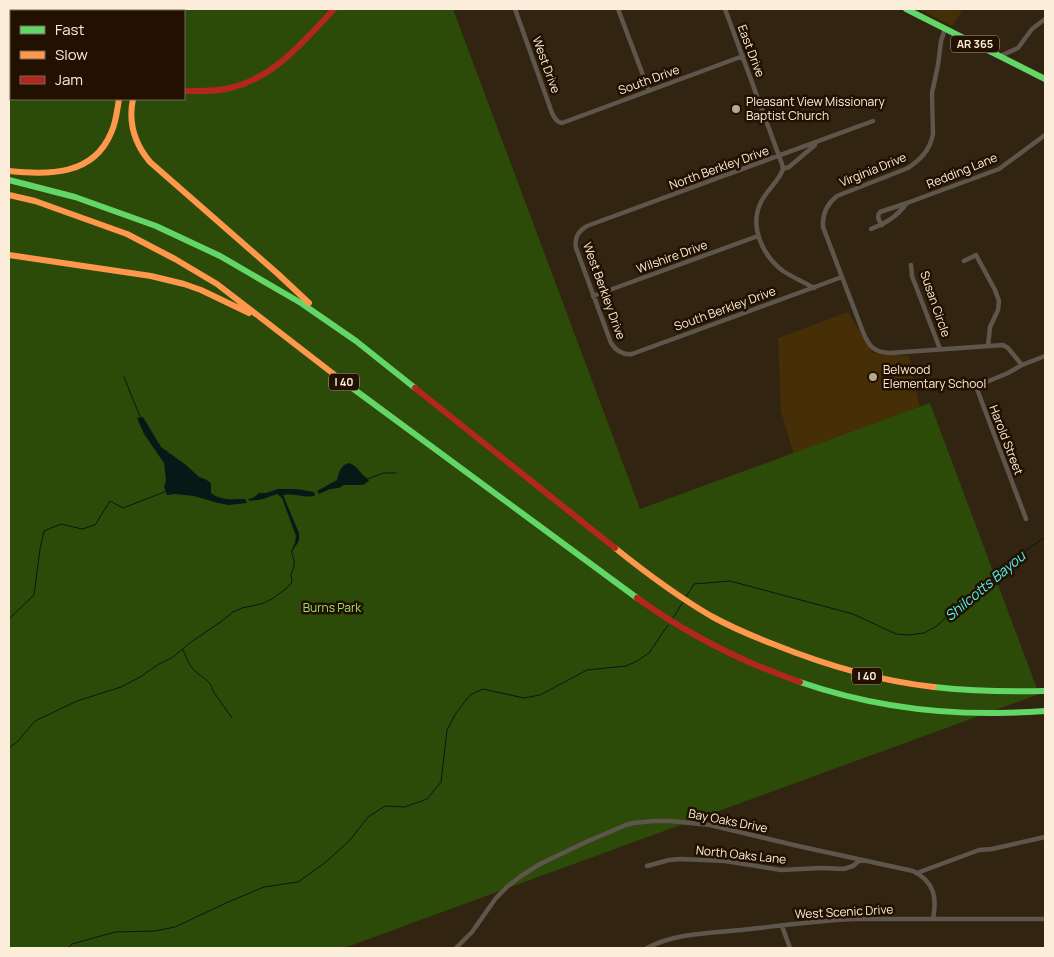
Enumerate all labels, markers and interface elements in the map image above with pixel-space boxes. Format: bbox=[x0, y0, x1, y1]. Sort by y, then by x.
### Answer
legend bbox=[10, 10, 185, 100]
text: Fast bbox=[55, 19, 84, 40]
street label: East Drive bbox=[734, 22, 769, 80]
street label: West Drive bbox=[528, 34, 565, 96]
road number: AR 365 bbox=[951, 36, 999, 52]
text: Slow bbox=[55, 44, 88, 65]
street label: South Drive bbox=[616, 61, 682, 98]
text: Jam bbox=[55, 69, 83, 90]
place label: Pleasant View Missionary Baptist Church bbox=[746, 93, 886, 124]
marker: Pleasant View Missionary Baptist Church bbox=[730, 103, 742, 115]
street label: North Berkley Drive bbox=[667, 142, 771, 193]
street label: Virginia Drive bbox=[837, 148, 909, 191]
street label: Redding Lane bbox=[924, 149, 1000, 192]
street label: Wilshire Drive bbox=[634, 236, 710, 277]
street label: West Berkley Drive bbox=[579, 240, 630, 342]
street label: Susan Circle bbox=[916, 268, 955, 339]
street label: South Berkley Drive bbox=[672, 282, 778, 335]
place label: Belwood Elementary School bbox=[883, 361, 986, 392]
marker: Belwood Elementary School bbox=[867, 371, 879, 383]
road number: I 40 bbox=[329, 374, 359, 391]
street label: Harold Street bbox=[985, 402, 1028, 477]
water label: Shilcotts Bayou bbox=[940, 545, 1030, 625]
park label: Burns Park bbox=[303, 599, 362, 616]
road number: I 40 bbox=[852, 668, 882, 684]
street label: Bay Oaks Drive bbox=[687, 805, 769, 837]
street label: North Oaks Lane bbox=[695, 841, 787, 868]
street label: West Scenic Drive bbox=[794, 900, 894, 923]

